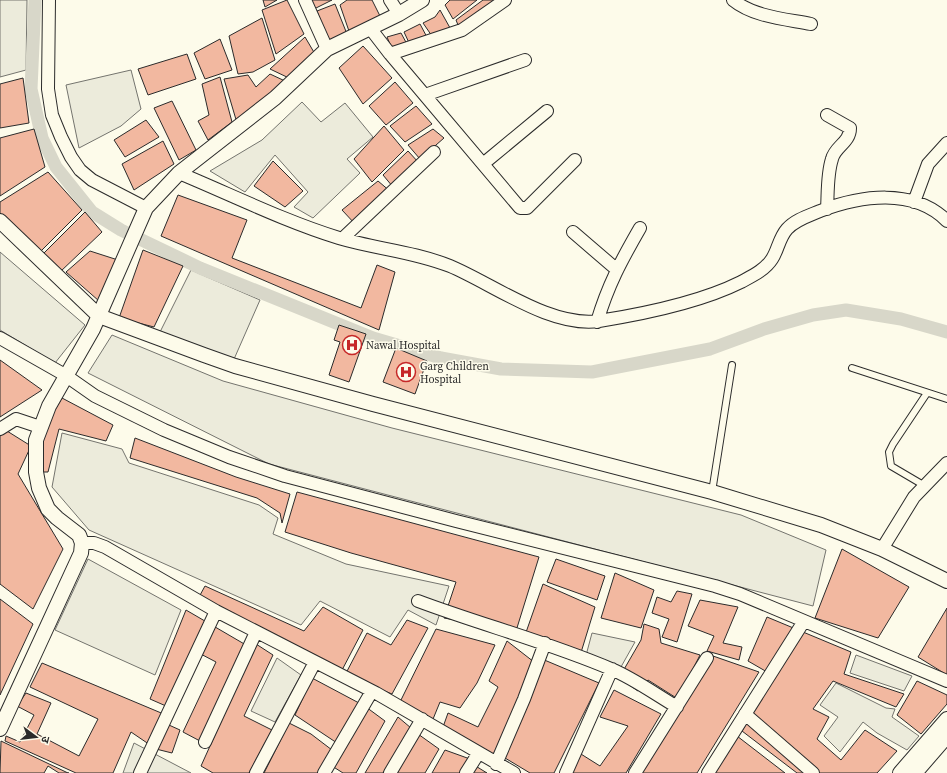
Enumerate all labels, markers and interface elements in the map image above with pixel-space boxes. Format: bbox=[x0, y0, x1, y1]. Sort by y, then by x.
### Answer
hospital icon: Nawal Hospital bbox=[341, 334, 363, 356]
place label: Nawal Hospital bbox=[366, 338, 440, 353]
place label: Garg Children Hospital bbox=[420, 359, 489, 387]
hospital icon: Garg Children Hospital bbox=[395, 361, 417, 383]
north arrow bbox=[16, 717, 56, 757]
text: उ bbox=[37, 734, 53, 745]

